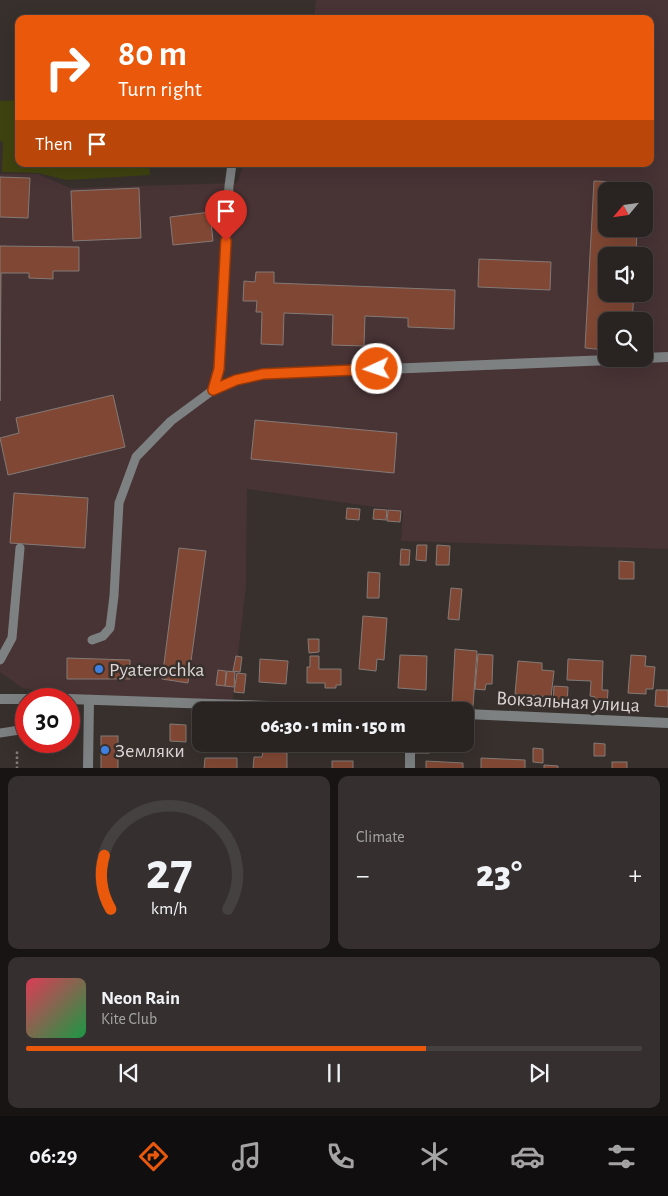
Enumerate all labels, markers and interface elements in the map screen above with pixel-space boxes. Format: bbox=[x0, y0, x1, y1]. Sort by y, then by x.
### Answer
icon: right bbox=[35, 35, 100, 100]
text: 80 m bbox=[118, 37, 187, 72]
text: Turn right bbox=[118, 78, 202, 100]
icon: arrive bbox=[83, 130, 111, 158]
text: Then bbox=[35, 135, 73, 154]
north arrow bbox=[598, 182, 652, 238]
map controls bbox=[598, 182, 653, 367]
pin bbox=[205, 190, 247, 241]
icon: arrive bbox=[212, 197, 240, 225]
button: sound bbox=[598, 247, 653, 302]
button: search bbox=[598, 312, 653, 367]
position arrow bbox=[350, 342, 402, 394]
place label: Pyaterochka bbox=[109, 660, 205, 680]
marker: Pyaterochka bbox=[93, 663, 105, 675]
speed limit sign: 30 bbox=[15, 688, 80, 753]
street label: Вокзальная улица bbox=[495, 688, 640, 716]
text: 06:30 · 1 min · 150 m bbox=[260, 717, 406, 736]
place label: Земляки bbox=[115, 741, 185, 761]
marker: Земляки bbox=[99, 744, 111, 756]
text: Climate bbox=[356, 829, 405, 845]
text: 27 bbox=[146, 846, 192, 898]
text: 23° bbox=[476, 856, 522, 894]
text: − bbox=[356, 862, 369, 890]
text: + bbox=[629, 862, 642, 890]
text: km/h bbox=[151, 900, 187, 918]
text: Neon Rain bbox=[101, 989, 180, 1008]
text: Kite Club bbox=[101, 1011, 157, 1027]
icon: previous bbox=[115, 1059, 143, 1087]
icon: pause bbox=[320, 1059, 348, 1087]
icon: next bbox=[525, 1059, 553, 1087]
icon: directions bbox=[136, 1139, 171, 1174]
icon: music bbox=[229, 1139, 264, 1174]
icon: phone bbox=[323, 1139, 358, 1174]
icon: climate bbox=[417, 1139, 452, 1174]
icon: car bbox=[510, 1139, 545, 1174]
icon: filters bbox=[604, 1139, 639, 1174]
text: 06:29 bbox=[29, 1145, 77, 1167]

